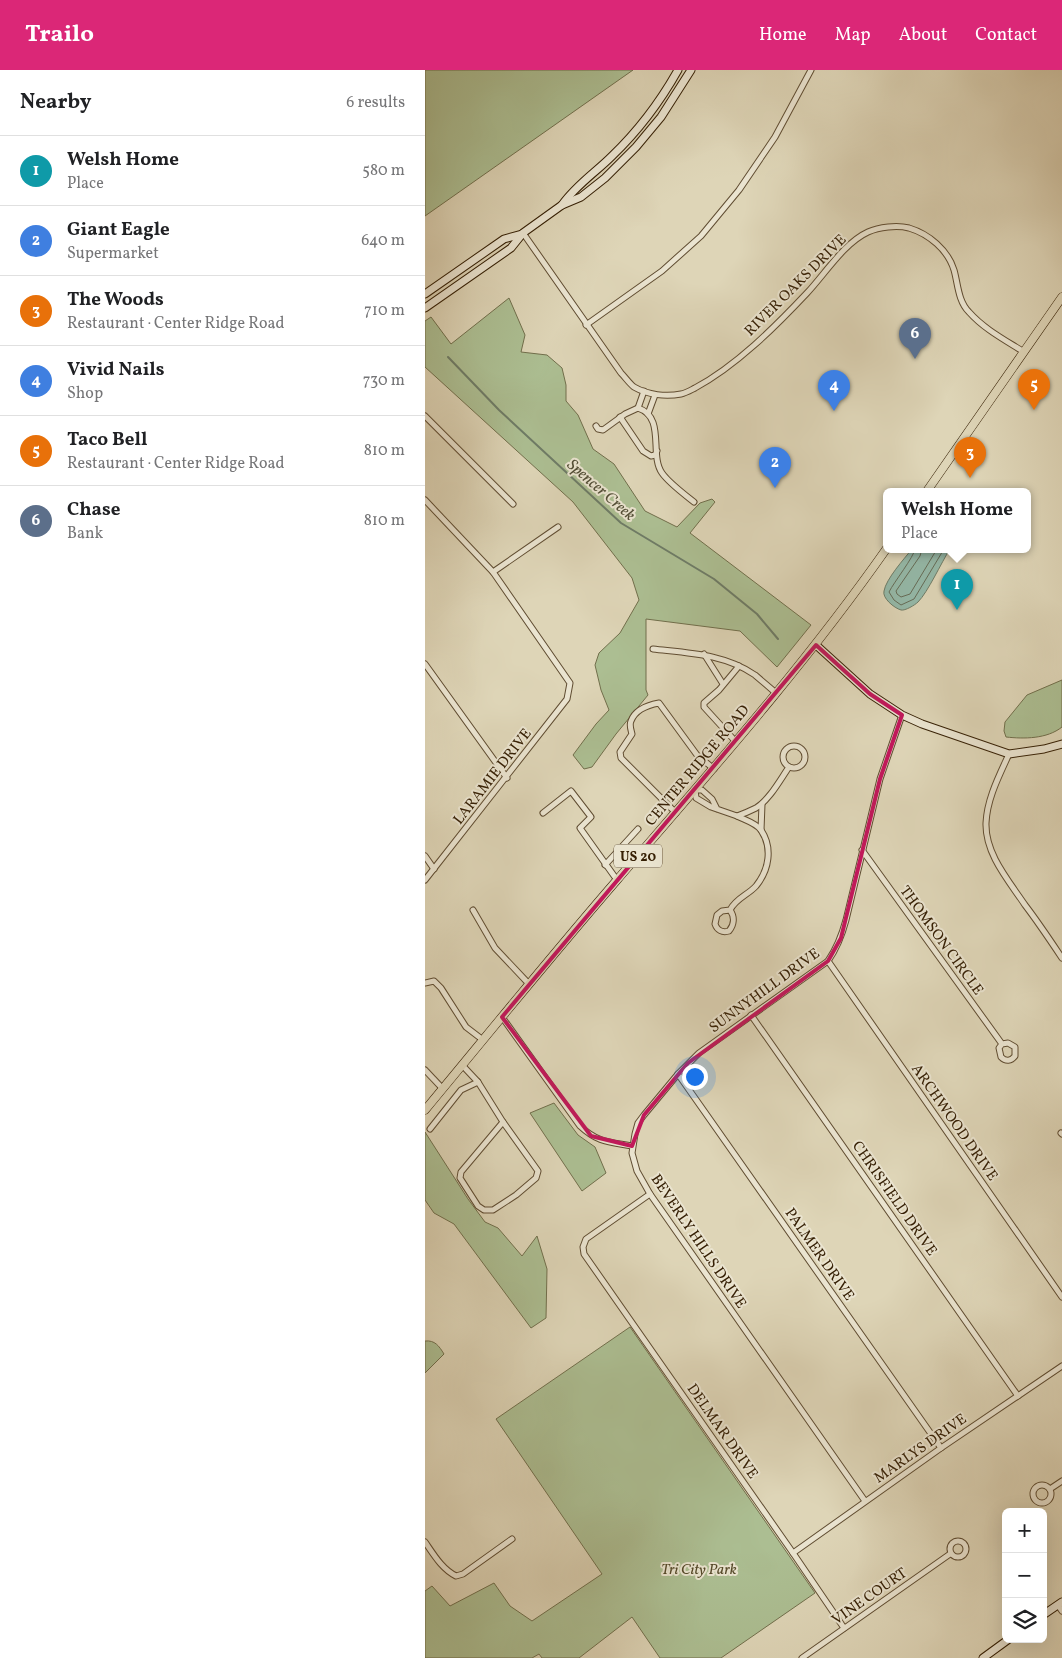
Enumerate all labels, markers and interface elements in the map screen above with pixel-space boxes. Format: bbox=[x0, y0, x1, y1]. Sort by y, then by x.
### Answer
text: Trailo bbox=[25, 18, 94, 52]
text: Home bbox=[759, 23, 807, 48]
text: Map bbox=[835, 23, 871, 48]
text: About bbox=[899, 23, 947, 48]
text: Contact bbox=[975, 23, 1037, 48]
text: Nearby bbox=[20, 88, 91, 117]
text: 6 results bbox=[346, 92, 405, 114]
text: Welsh Home bbox=[67, 147, 179, 173]
text: 1 bbox=[33, 160, 39, 182]
text: 580 m bbox=[362, 160, 405, 182]
text: Place bbox=[67, 173, 104, 195]
text: Giant Eagle bbox=[67, 217, 170, 243]
text: 2 bbox=[32, 230, 40, 252]
text: 640 m bbox=[361, 230, 405, 252]
street label: RIVER OAKS DRIVE bbox=[740, 230, 852, 342]
text: Supermarket bbox=[67, 243, 159, 265]
text: The Woods bbox=[67, 287, 164, 313]
text: 3 bbox=[32, 300, 40, 322]
text: 710 m bbox=[364, 300, 405, 322]
text: Restaurant · Center Ridge Road bbox=[67, 313, 284, 335]
pin: 6 bbox=[899, 318, 931, 359]
text: Vivid Nails bbox=[67, 357, 165, 383]
pin: 5 bbox=[1018, 369, 1050, 410]
text: 4 bbox=[31, 370, 41, 392]
text: 730 m bbox=[363, 370, 405, 392]
pin: 4 bbox=[818, 370, 850, 411]
text: Shop bbox=[67, 383, 103, 405]
text: Taco Bell bbox=[67, 427, 147, 453]
pin: 3 bbox=[954, 437, 986, 478]
text: 5 bbox=[32, 440, 40, 462]
text: 810 m bbox=[364, 440, 405, 462]
pin: 2 bbox=[759, 447, 791, 488]
text: Restaurant · Center Ridge Road bbox=[67, 453, 284, 475]
water label: Spencer Creek bbox=[562, 455, 640, 527]
popup bbox=[883, 488, 1031, 553]
text: Chase bbox=[67, 497, 120, 523]
text: Welsh Home bbox=[901, 497, 1013, 523]
text: 6 bbox=[32, 510, 40, 532]
text: 810 m bbox=[364, 510, 405, 532]
text: Bank bbox=[67, 523, 103, 545]
text: Place bbox=[901, 523, 938, 545]
pin: 1 bbox=[941, 569, 973, 610]
street label: CENTER RIDGE ROAD bbox=[641, 701, 755, 831]
street label: LARAMIE DRIVE bbox=[449, 724, 537, 829]
road number: US 20 bbox=[614, 844, 662, 868]
street label: THOMSON CIRCLE bbox=[894, 882, 988, 1000]
street label: SUNNYHILL DRIVE bbox=[705, 944, 825, 1039]
street label: ARCHWOOD DRIVE bbox=[905, 1060, 1002, 1186]
your location bbox=[682, 1064, 708, 1090]
street label: CHRISFIELD DRIVE bbox=[846, 1137, 941, 1261]
street label: BEVERLY HILLS DRIVE bbox=[645, 1170, 751, 1313]
street label: PALMER DRIVE bbox=[779, 1204, 859, 1306]
street label: DELMAR DRIVE bbox=[681, 1380, 762, 1484]
street label: MARLYS DRIVE bbox=[870, 1409, 971, 1489]
map controls bbox=[1002, 1508, 1047, 1643]
button: + bbox=[1002, 1508, 1047, 1553]
button: − bbox=[1002, 1553, 1047, 1598]
park label: Tri City Park bbox=[661, 1560, 737, 1581]
street label: VINE COURT bbox=[828, 1563, 912, 1631]
button: layers bbox=[1002, 1598, 1047, 1643]

